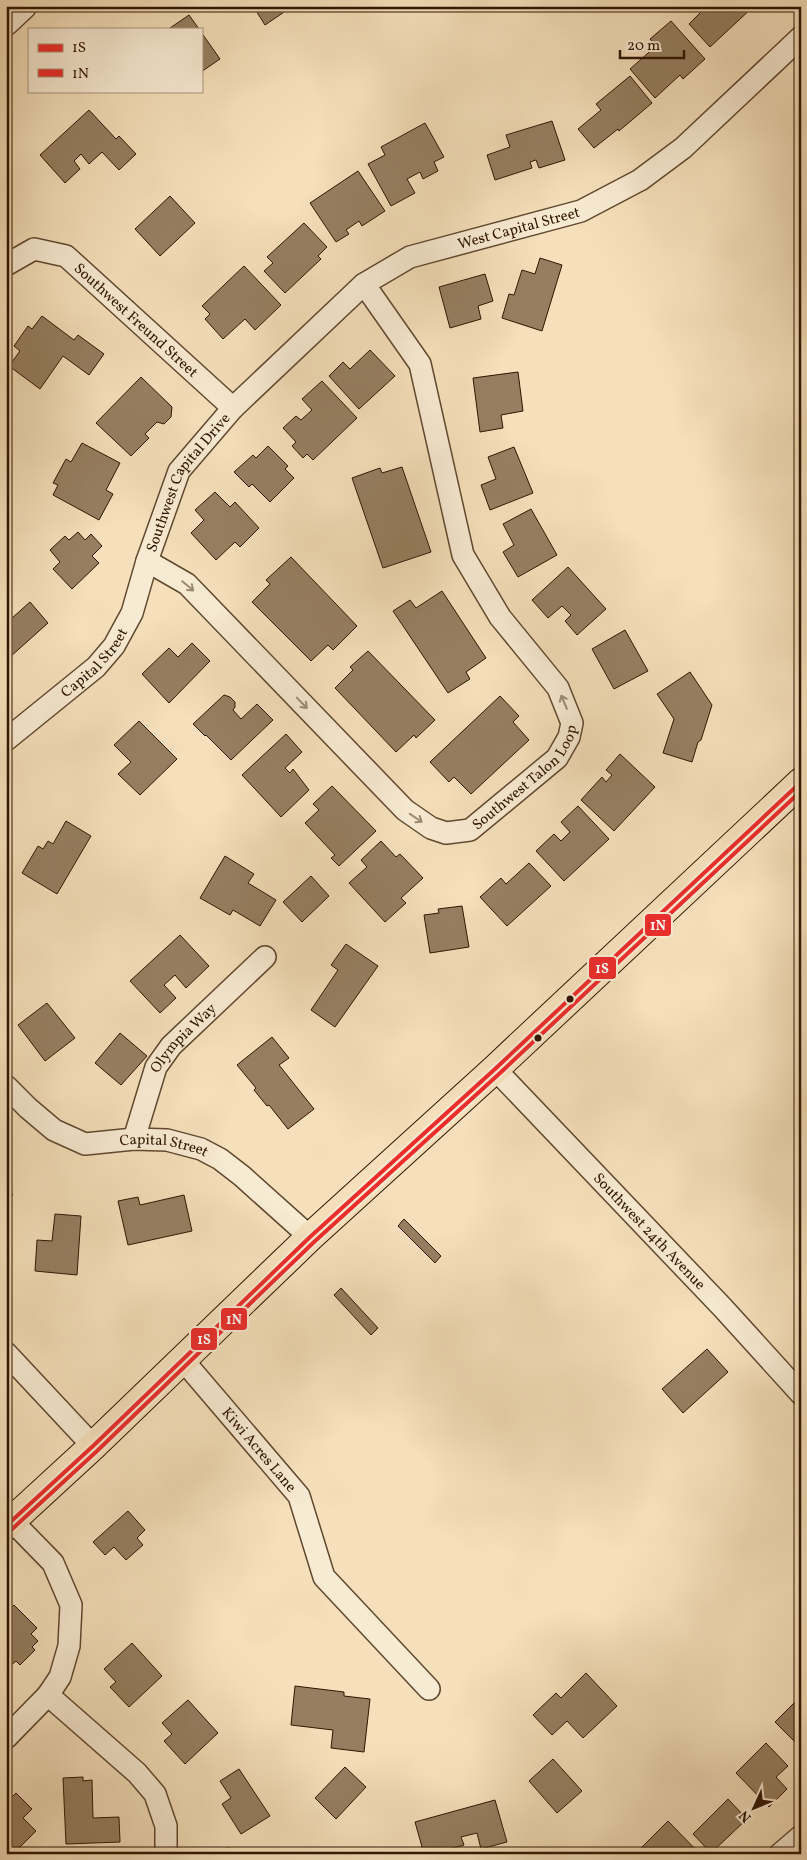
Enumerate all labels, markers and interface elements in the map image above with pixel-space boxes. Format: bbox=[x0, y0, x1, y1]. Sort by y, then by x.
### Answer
legend bbox=[28, 28, 202, 92]
scale bar bbox=[620, 28, 683, 60]
text: 20 m bbox=[627, 36, 660, 57]
text: 1S bbox=[72, 38, 86, 59]
text: 1N bbox=[72, 64, 89, 85]
street label: West Capital Street bbox=[456, 203, 582, 256]
street label: Southwest Freund Street bbox=[69, 259, 202, 383]
street label: Southwest Capital Drive bbox=[142, 409, 236, 555]
one-way arrow bbox=[182, 581, 195, 592]
street label: Capital Street bbox=[57, 625, 134, 703]
one-way arrow bbox=[559, 695, 569, 710]
one-way arrow bbox=[295, 696, 307, 708]
street label: Southwest Talon Loop bbox=[468, 723, 583, 836]
one-way arrow bbox=[409, 813, 423, 823]
line badge: 1N bbox=[644, 913, 672, 937]
text: 1N bbox=[650, 917, 666, 936]
line badge: 1S bbox=[588, 956, 617, 980]
text: 1S bbox=[595, 960, 609, 979]
unlabelled marker bbox=[565, 994, 575, 1004]
street label: Olympia Way bbox=[146, 999, 222, 1078]
unlabelled marker bbox=[533, 1033, 543, 1043]
street label: Capital Street bbox=[119, 1130, 212, 1163]
street label: Southwest 24th Avenue bbox=[588, 1169, 709, 1295]
line badge: 1N bbox=[220, 1307, 248, 1331]
text: 1N bbox=[226, 1311, 242, 1330]
line badge: 1S bbox=[190, 1327, 218, 1351]
text: 1S bbox=[197, 1331, 211, 1350]
street label: Kiwi Acres Lane bbox=[216, 1403, 300, 1497]
north arrow bbox=[730, 1782, 780, 1832]
text: N bbox=[735, 1806, 756, 1826]

